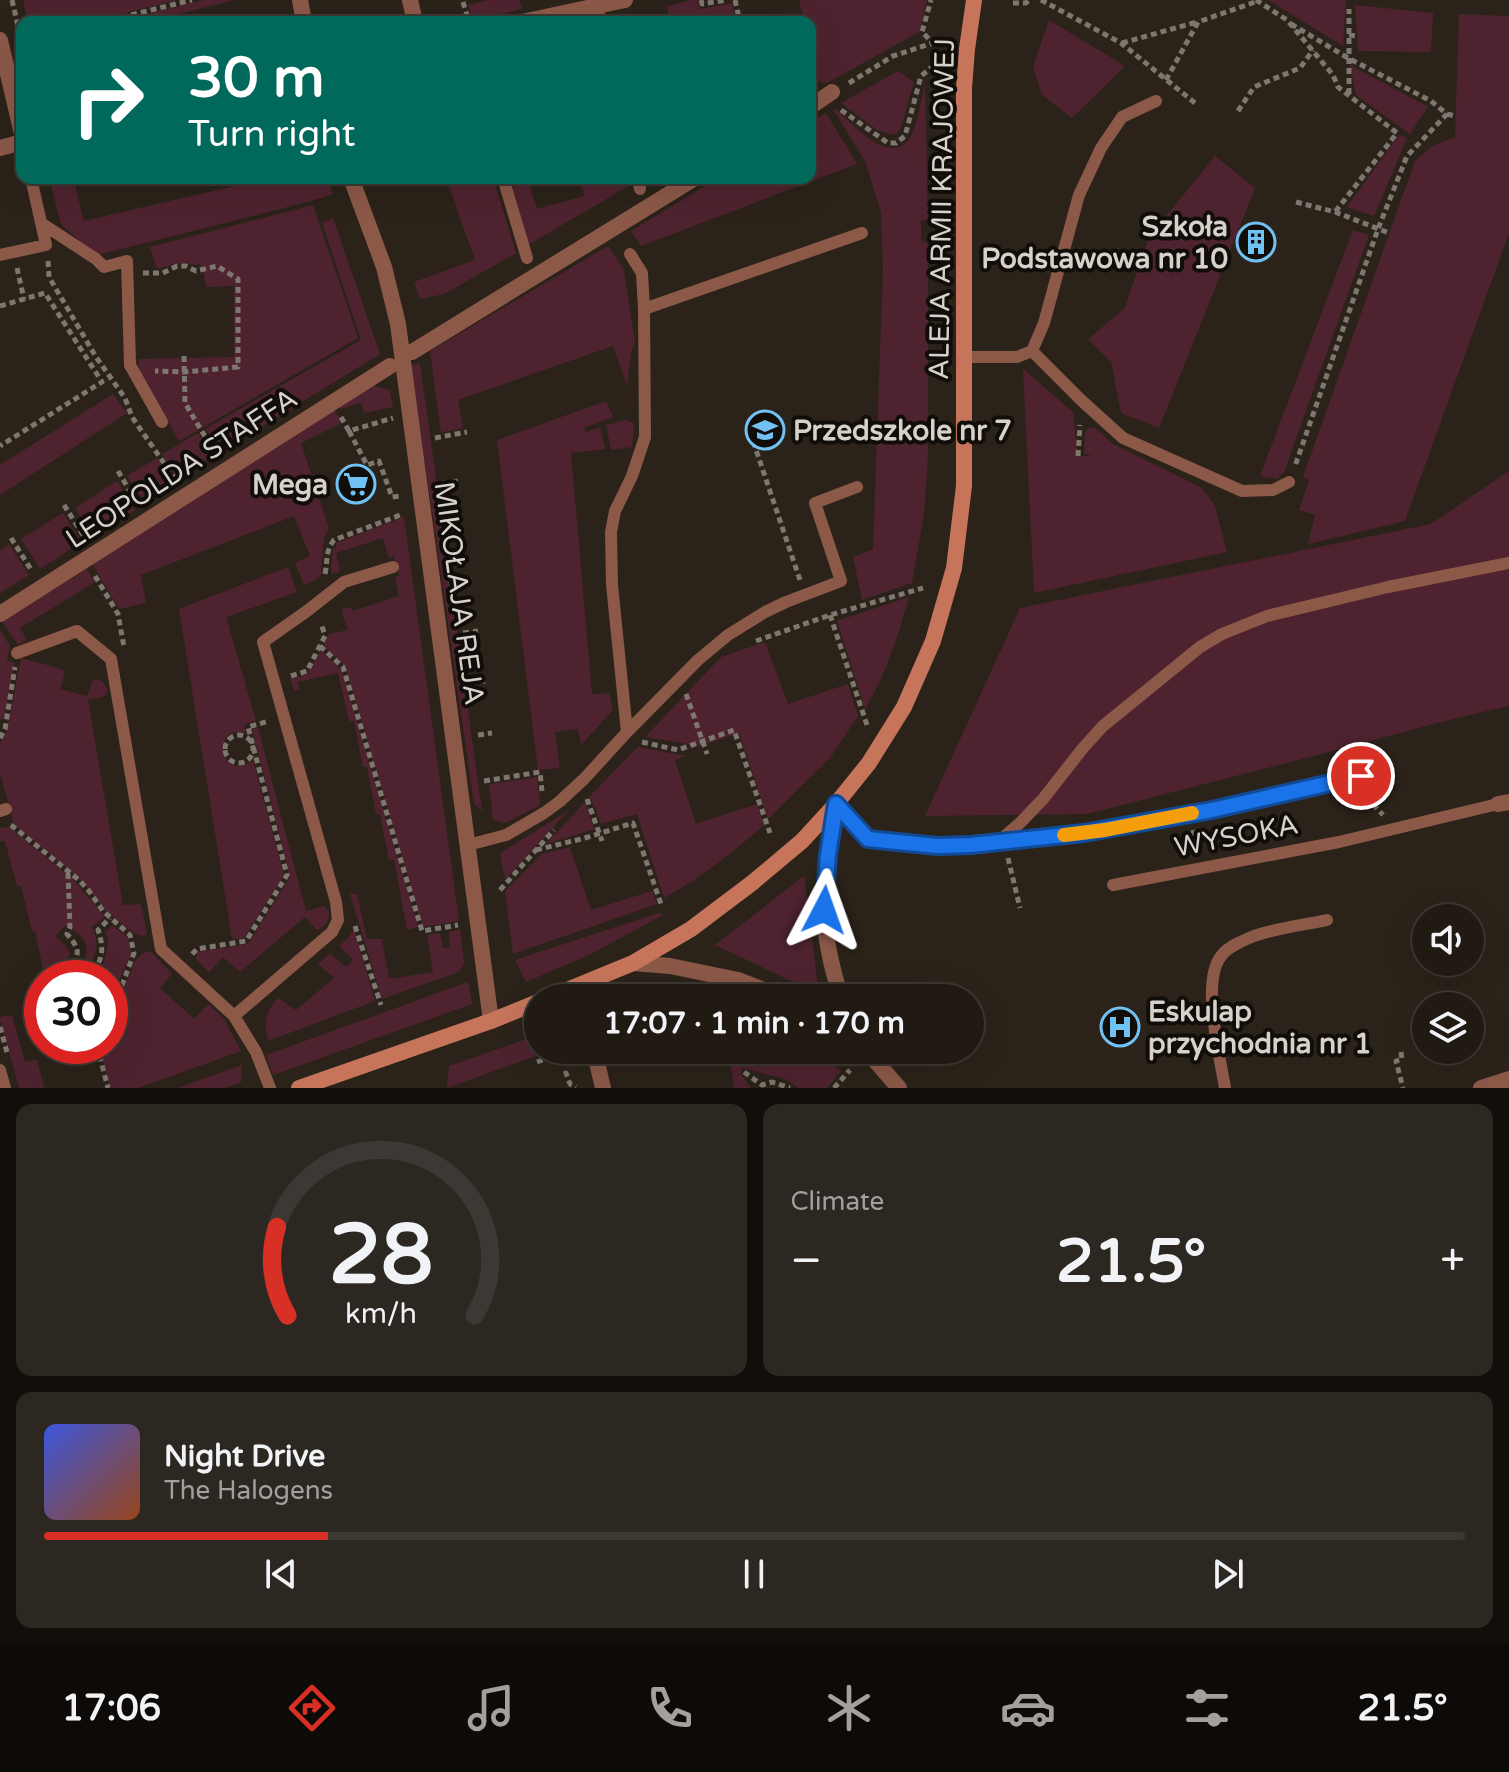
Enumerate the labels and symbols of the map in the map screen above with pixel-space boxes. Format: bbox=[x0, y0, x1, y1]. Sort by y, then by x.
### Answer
street label: ALEJA ARMII KRAJOWEJ bbox=[922, 38, 962, 380]
place label: Szkoła Podstawowa nr 10 bbox=[981, 210, 1228, 276]
building icon: Szkoła Podstawowa nr 10 bbox=[1235, 221, 1277, 263]
street label: LEOPOLDA STAFFA bbox=[60, 381, 304, 556]
school or university icon: Przedszkole nr 7 bbox=[744, 409, 786, 451]
place label: Przedszkole nr 7 bbox=[793, 414, 1012, 448]
supermarket icon: Mega bbox=[335, 463, 377, 505]
place label: Mega bbox=[252, 468, 328, 502]
street label: MIKOŁAJA REJA bbox=[427, 479, 492, 707]
pin bbox=[1327, 742, 1395, 810]
street label: WYSOKA bbox=[1171, 807, 1301, 865]
position arrow bbox=[782, 868, 866, 952]
speed limit sign: 30 bbox=[24, 960, 128, 1064]
place label: Eskulap przychodnia nr 1 bbox=[1148, 995, 1372, 1061]
hospital icon: Eskulap przychodnia nr 1 bbox=[1099, 1006, 1141, 1048]

